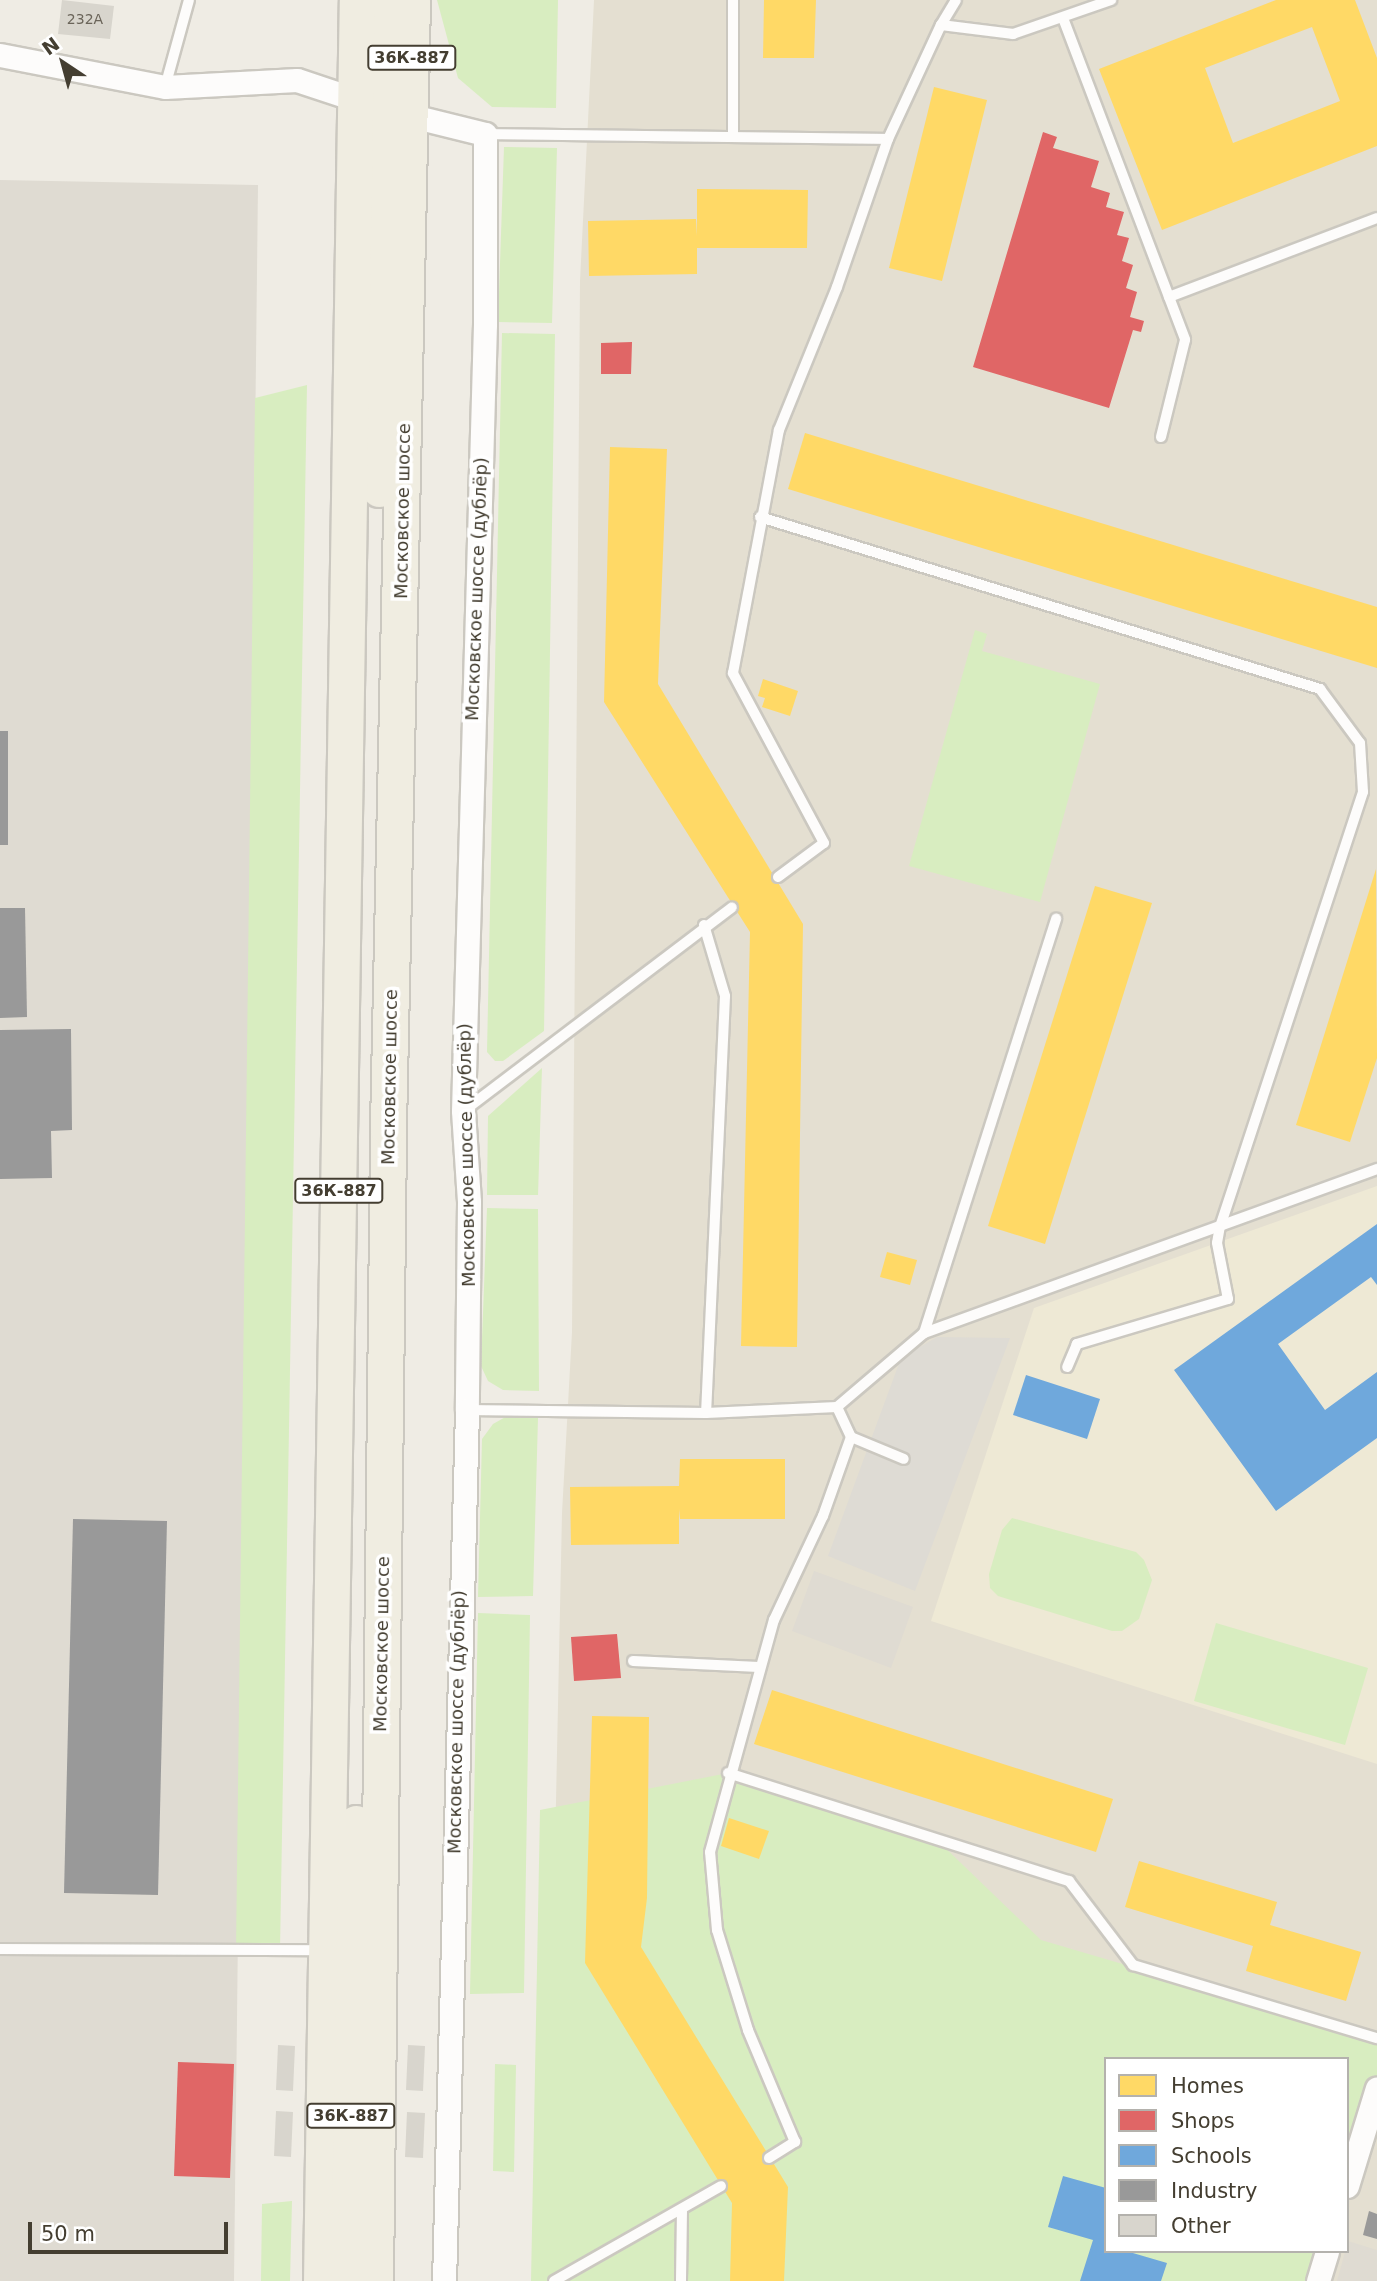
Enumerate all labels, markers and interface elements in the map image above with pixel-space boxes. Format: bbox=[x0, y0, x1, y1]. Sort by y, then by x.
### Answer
house number: 232А bbox=[67, 11, 103, 27]
north arrow bbox=[28, 28, 98, 98]
text: N bbox=[38, 32, 64, 60]
road number: 36К-887 bbox=[366, 46, 458, 71]
street label: Московское шоссе bbox=[391, 423, 415, 599]
street label: Московское шоссе (дублёр) bbox=[462, 457, 492, 721]
street label: Московское шоссе bbox=[378, 989, 402, 1165]
street label: Московское шоссе (дублёр) bbox=[454, 1023, 480, 1287]
road number: 36К-887 bbox=[294, 1178, 384, 1204]
street label: Московское шоссе bbox=[370, 1556, 394, 1732]
street label: Московское шоссе (дублёр) bbox=[444, 1590, 470, 1854]
legend bbox=[1104, 2057, 1349, 2253]
text: Homes bbox=[1171, 2074, 1244, 2098]
road number: 36К-887 bbox=[306, 2104, 396, 2128]
text: Shops bbox=[1171, 2109, 1235, 2133]
text: Schools bbox=[1171, 2144, 1252, 2168]
text: Industry bbox=[1171, 2179, 1257, 2203]
scale bar bbox=[32, 2208, 231, 2252]
text: Other bbox=[1171, 2214, 1231, 2238]
text: 50 m bbox=[41, 2222, 95, 2246]

